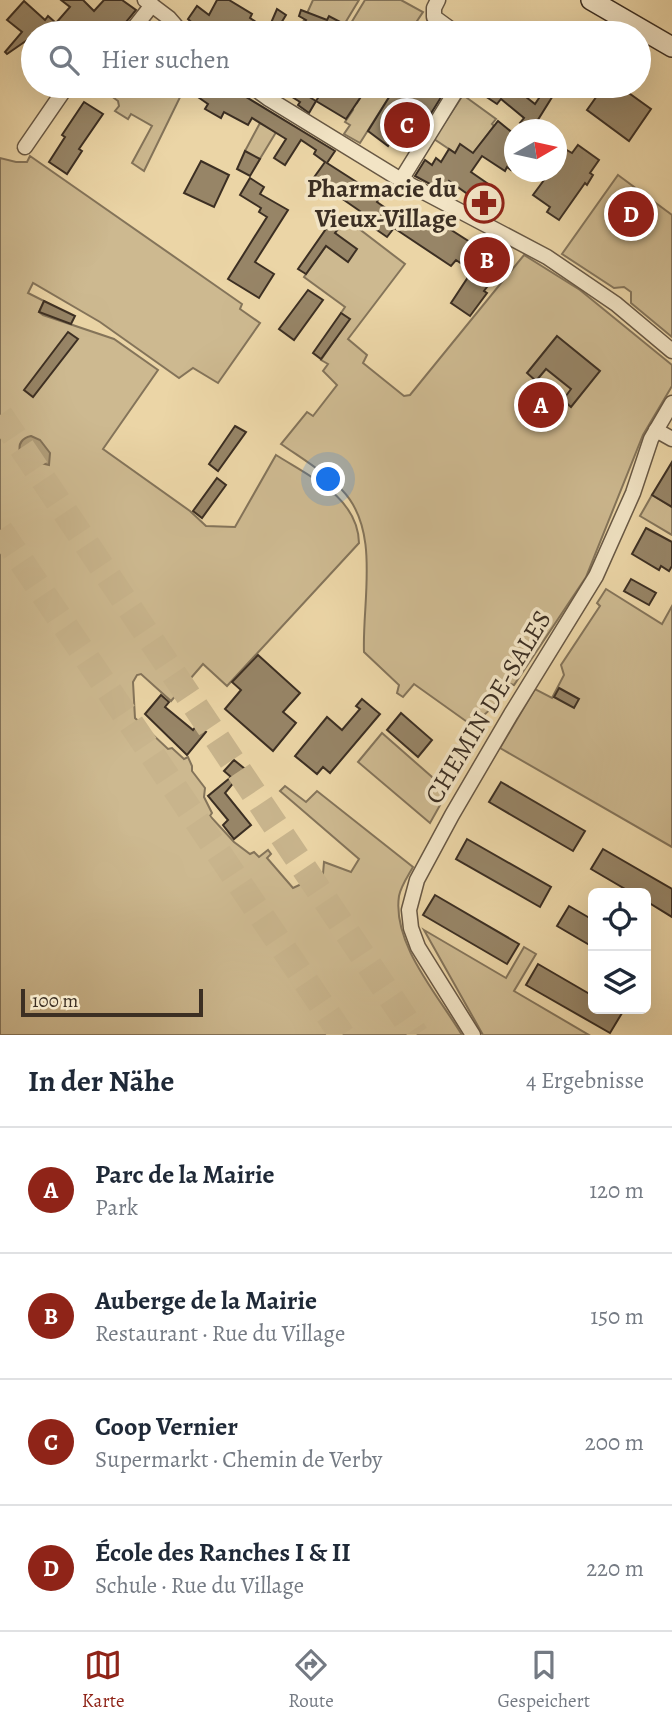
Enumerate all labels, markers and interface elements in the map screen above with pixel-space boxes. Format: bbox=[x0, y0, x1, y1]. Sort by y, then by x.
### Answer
search box bbox=[21, 21, 651, 98]
icon: search bbox=[45, 41, 83, 79]
text: Hier suchen bbox=[101, 42, 230, 77]
pin: C bbox=[384, 99, 430, 151]
north arrow bbox=[504, 119, 567, 182]
place label: Pharmacie du Vieux-Village bbox=[307, 171, 458, 236]
pharmacy icon: Pharmacie du Vieux-Village bbox=[463, 182, 505, 224]
pin: D bbox=[608, 188, 654, 240]
pin: B bbox=[464, 234, 510, 286]
pin: A bbox=[518, 379, 564, 431]
your location bbox=[311, 462, 345, 496]
street label: CHEMIN DE-SALES bbox=[416, 604, 560, 810]
map controls bbox=[588, 888, 651, 1014]
button: locate bbox=[588, 888, 651, 951]
button: layers bbox=[588, 951, 651, 1014]
scale bar bbox=[21, 986, 203, 1018]
text: 100 m bbox=[32, 988, 78, 1014]
text: In der Nähe bbox=[28, 1061, 174, 1101]
text: 4 Ergebnisse bbox=[526, 1065, 644, 1096]
text: Parc de la Mairie bbox=[95, 1157, 275, 1192]
text: A bbox=[44, 1175, 58, 1206]
text: 120 m bbox=[589, 1175, 644, 1206]
text: Park bbox=[95, 1192, 138, 1223]
text: Auberge de la Mairie bbox=[95, 1283, 317, 1318]
text: B bbox=[44, 1301, 58, 1332]
text: 150 m bbox=[590, 1301, 644, 1332]
text: Restaurant · Rue du Village bbox=[95, 1318, 345, 1349]
text: Coop Vernier bbox=[95, 1409, 238, 1444]
text: C bbox=[44, 1427, 58, 1458]
text: 200 m bbox=[585, 1427, 644, 1458]
text: Supermarkt · Chemin de Verby bbox=[95, 1444, 382, 1475]
text: École des Ranches I & II bbox=[95, 1535, 351, 1570]
text: D bbox=[43, 1553, 59, 1584]
text: 220 m bbox=[586, 1553, 644, 1584]
text: Schule · Rue du Village bbox=[95, 1570, 304, 1601]
tab: Karte bbox=[82, 1646, 125, 1714]
tab: Route bbox=[288, 1646, 334, 1714]
tab: Gespeichert bbox=[498, 1646, 590, 1714]

